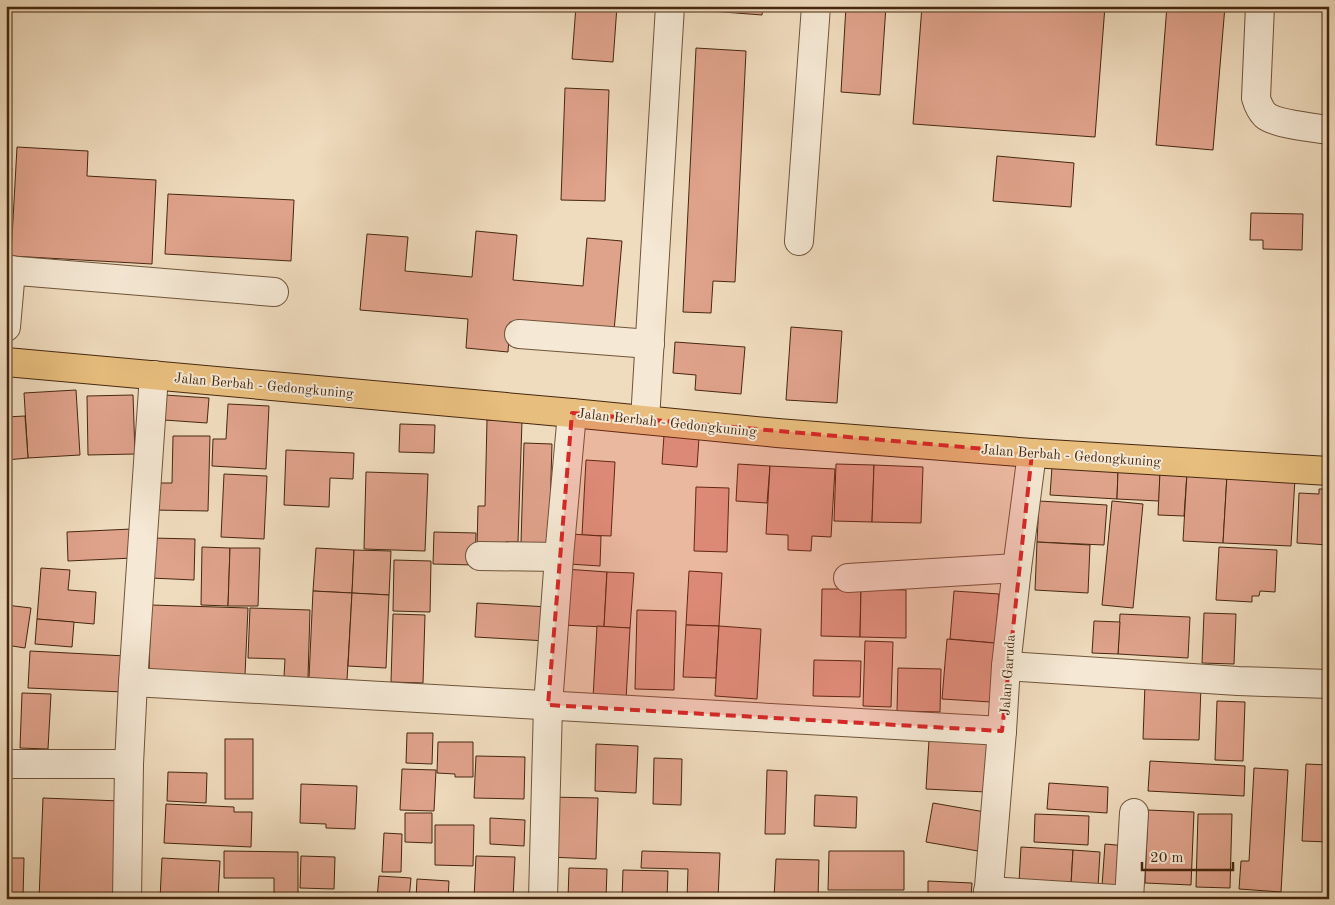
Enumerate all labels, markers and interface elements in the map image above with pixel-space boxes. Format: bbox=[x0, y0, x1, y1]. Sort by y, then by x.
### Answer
street label: Jalan Berbah - Gedongkuning bbox=[173, 371, 355, 401]
street label: Jalan Berbah - Gedongkuning bbox=[576, 407, 758, 439]
street label: Jalan Berbah - Gedongkuning bbox=[980, 443, 1162, 469]
street label: Jalan Garuda bbox=[998, 634, 1018, 716]
scale bar bbox=[1142, 840, 1234, 872]
text: 20 m bbox=[1150, 851, 1184, 866]

